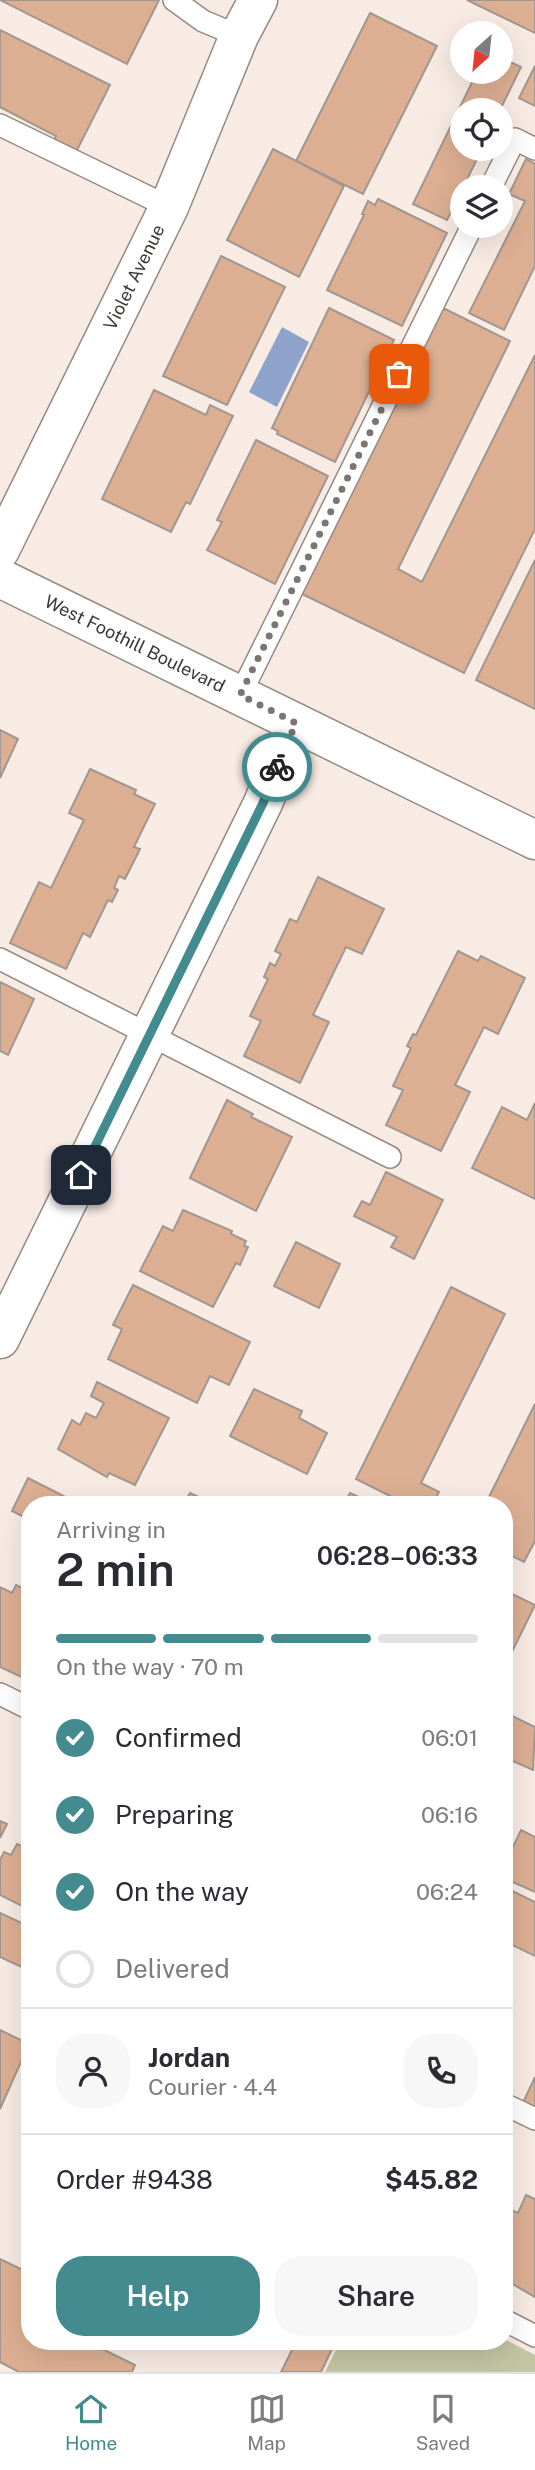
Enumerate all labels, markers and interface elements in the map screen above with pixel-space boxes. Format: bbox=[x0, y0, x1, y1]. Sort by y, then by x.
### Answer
north arrow bbox=[450, 21, 513, 84]
map controls bbox=[450, 21, 513, 238]
button: locate bbox=[450, 98, 513, 161]
button: layers bbox=[450, 175, 513, 238]
street label: Violet Avenue bbox=[99, 221, 169, 333]
pin bbox=[369, 344, 429, 404]
icon: bag bbox=[380, 355, 418, 393]
street label: West Foothill Boulevard bbox=[41, 590, 229, 697]
courier bbox=[242, 732, 312, 802]
icon: bike bbox=[258, 748, 296, 786]
pin bbox=[51, 1145, 111, 1205]
icon: home bbox=[62, 1156, 100, 1194]
text: Arriving in bbox=[56, 1516, 166, 1543]
text: 06:28–06:33 bbox=[317, 1540, 478, 1571]
text: 2 min bbox=[56, 1542, 175, 1596]
text: On the way · 70 m bbox=[56, 1653, 244, 1680]
icon: check bbox=[56, 1719, 94, 1757]
text: Confirmed bbox=[115, 1722, 242, 1753]
text: 06:01 bbox=[421, 1724, 478, 1751]
icon: check bbox=[56, 1796, 94, 1834]
text: Preparing bbox=[115, 1799, 234, 1830]
text: 06:16 bbox=[421, 1801, 478, 1828]
icon: check bbox=[56, 1873, 94, 1911]
text: On the way bbox=[115, 1876, 249, 1907]
text: 06:24 bbox=[416, 1878, 478, 1905]
text: Delivered bbox=[115, 1953, 230, 1984]
button: person bbox=[56, 2034, 130, 2108]
button: phone bbox=[404, 2034, 478, 2108]
text: Jordan bbox=[148, 2042, 230, 2073]
text: Courier · 4.4 bbox=[148, 2073, 277, 2100]
text: Order #9438 bbox=[56, 2164, 213, 2195]
text: $45.82 bbox=[385, 2164, 478, 2195]
button: Help bbox=[56, 2256, 260, 2336]
button: Share bbox=[274, 2256, 478, 2336]
tab: Home bbox=[65, 2390, 117, 2454]
tab: Map bbox=[247, 2390, 286, 2454]
tab: Saved bbox=[416, 2390, 470, 2454]

